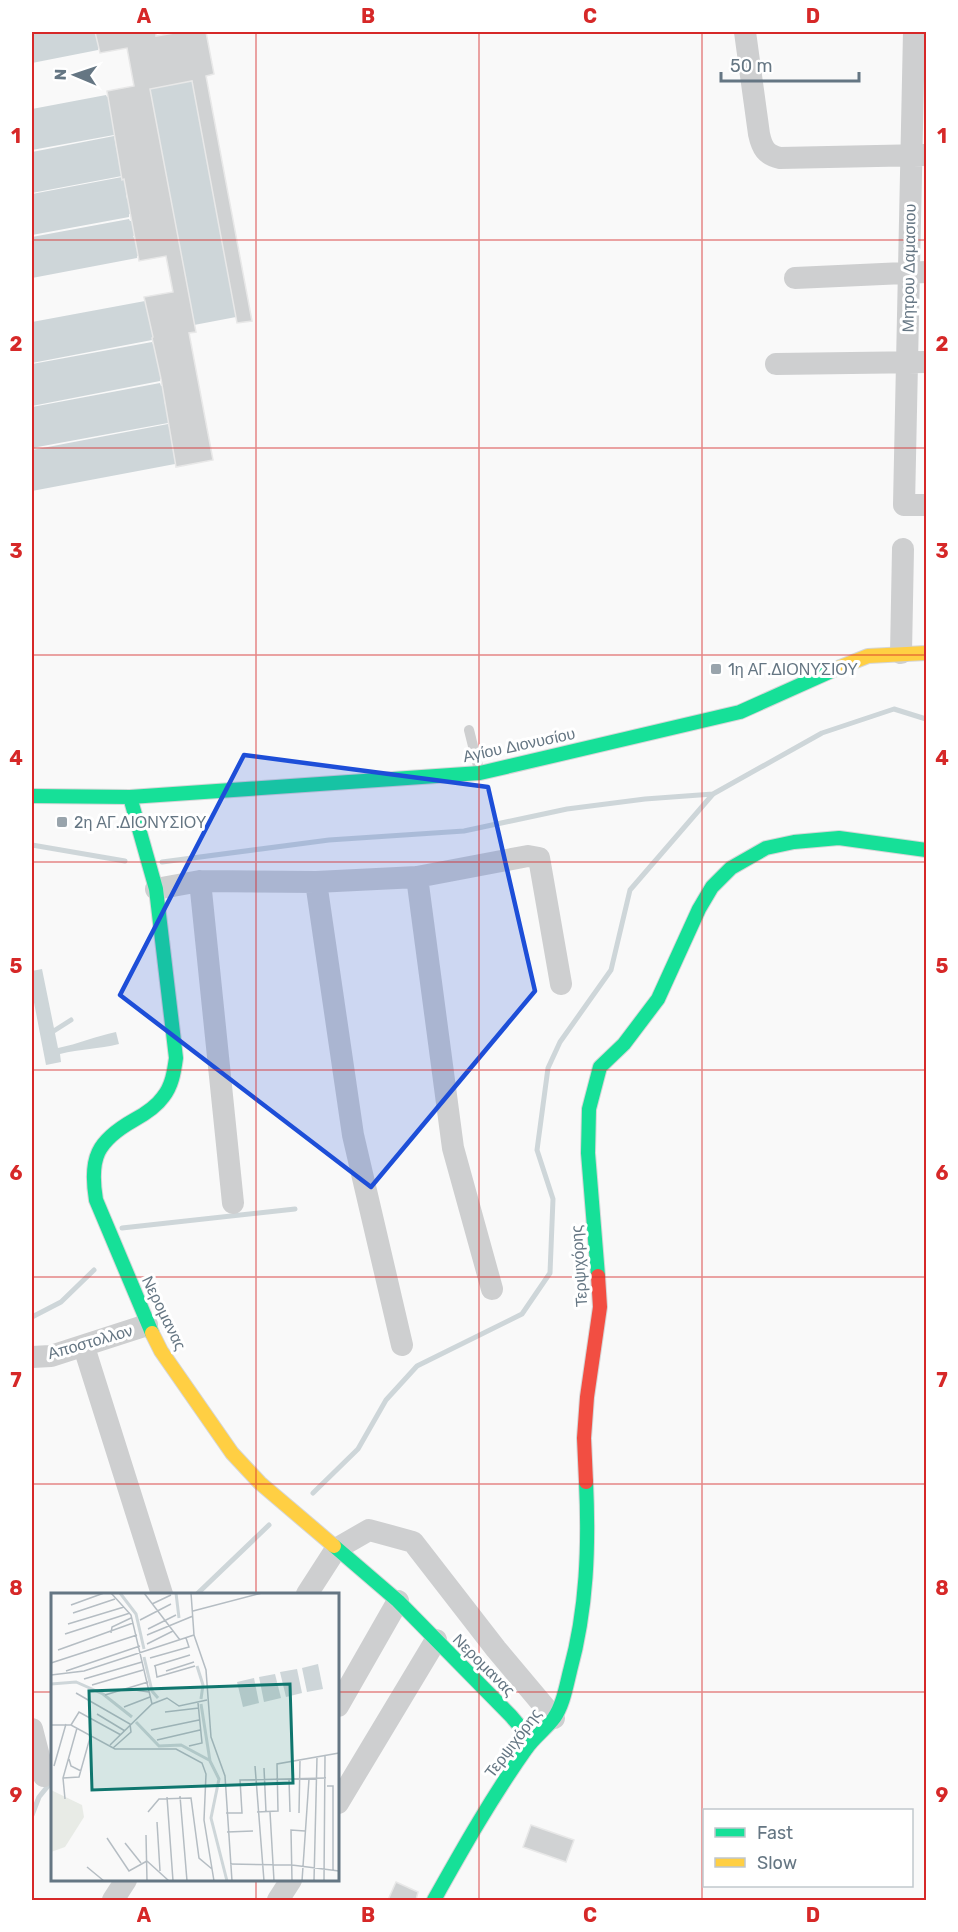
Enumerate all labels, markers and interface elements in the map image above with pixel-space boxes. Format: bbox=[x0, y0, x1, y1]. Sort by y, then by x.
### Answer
text: A bbox=[137, 4, 152, 28]
text: B bbox=[361, 4, 375, 28]
text: C bbox=[583, 4, 597, 28]
text: D bbox=[806, 4, 820, 28]
north arrow bbox=[45, 45, 105, 105]
scale bar bbox=[721, 45, 859, 83]
text: 50 m bbox=[730, 55, 773, 77]
text: N bbox=[51, 68, 70, 81]
text: 1 bbox=[11, 124, 21, 148]
text: 1 bbox=[937, 124, 947, 148]
street label: Μητρου Δαμασιου bbox=[898, 203, 920, 333]
text: 2 bbox=[10, 332, 23, 356]
text: 2 bbox=[936, 332, 949, 356]
text: 3 bbox=[9, 539, 23, 563]
text: 3 bbox=[935, 539, 949, 563]
place label: 1η ΑΓ.ΔΙΟΝΥΣΙΟΥ bbox=[728, 660, 858, 679]
marker: 1η ΑΓ.ΔΙΟΝΥΣΙΟΥ bbox=[709, 662, 723, 676]
street label: Αγίου Διονυσίου bbox=[461, 724, 577, 766]
text: 4 bbox=[9, 746, 23, 770]
text: 4 bbox=[935, 746, 949, 770]
place label: 2η ΑΓ.ΔΙΟΝΥΣΙΟΥ bbox=[74, 813, 207, 832]
marker: 2η ΑΓ.ΔΙΟΝΥΣΙΟΥ bbox=[55, 815, 69, 829]
text: 5 bbox=[10, 954, 23, 978]
text: 5 bbox=[936, 954, 949, 978]
text: 6 bbox=[9, 1161, 23, 1185]
text: 6 bbox=[935, 1161, 949, 1185]
street label: Τερψιχόρης bbox=[567, 1224, 591, 1307]
street label: Νερομανας bbox=[138, 1273, 190, 1353]
street label: Αποστολλον bbox=[45, 1321, 135, 1363]
text: 7 bbox=[10, 1368, 22, 1392]
text: 7 bbox=[936, 1368, 948, 1392]
text: 8 bbox=[9, 1576, 23, 1600]
text: 8 bbox=[935, 1576, 949, 1600]
inset map bbox=[51, 1593, 339, 1881]
street label: Νερομανας bbox=[449, 1630, 519, 1700]
street label: Τερψιχόρης bbox=[481, 1704, 545, 1781]
text: 9 bbox=[10, 1783, 23, 1807]
text: 9 bbox=[936, 1783, 949, 1807]
legend bbox=[703, 1809, 913, 1887]
text: Fast bbox=[757, 1822, 793, 1844]
text: Slow bbox=[757, 1852, 797, 1874]
text: A bbox=[137, 1903, 152, 1927]
text: B bbox=[361, 1903, 375, 1927]
text: C bbox=[583, 1903, 597, 1927]
text: D bbox=[806, 1903, 820, 1927]

